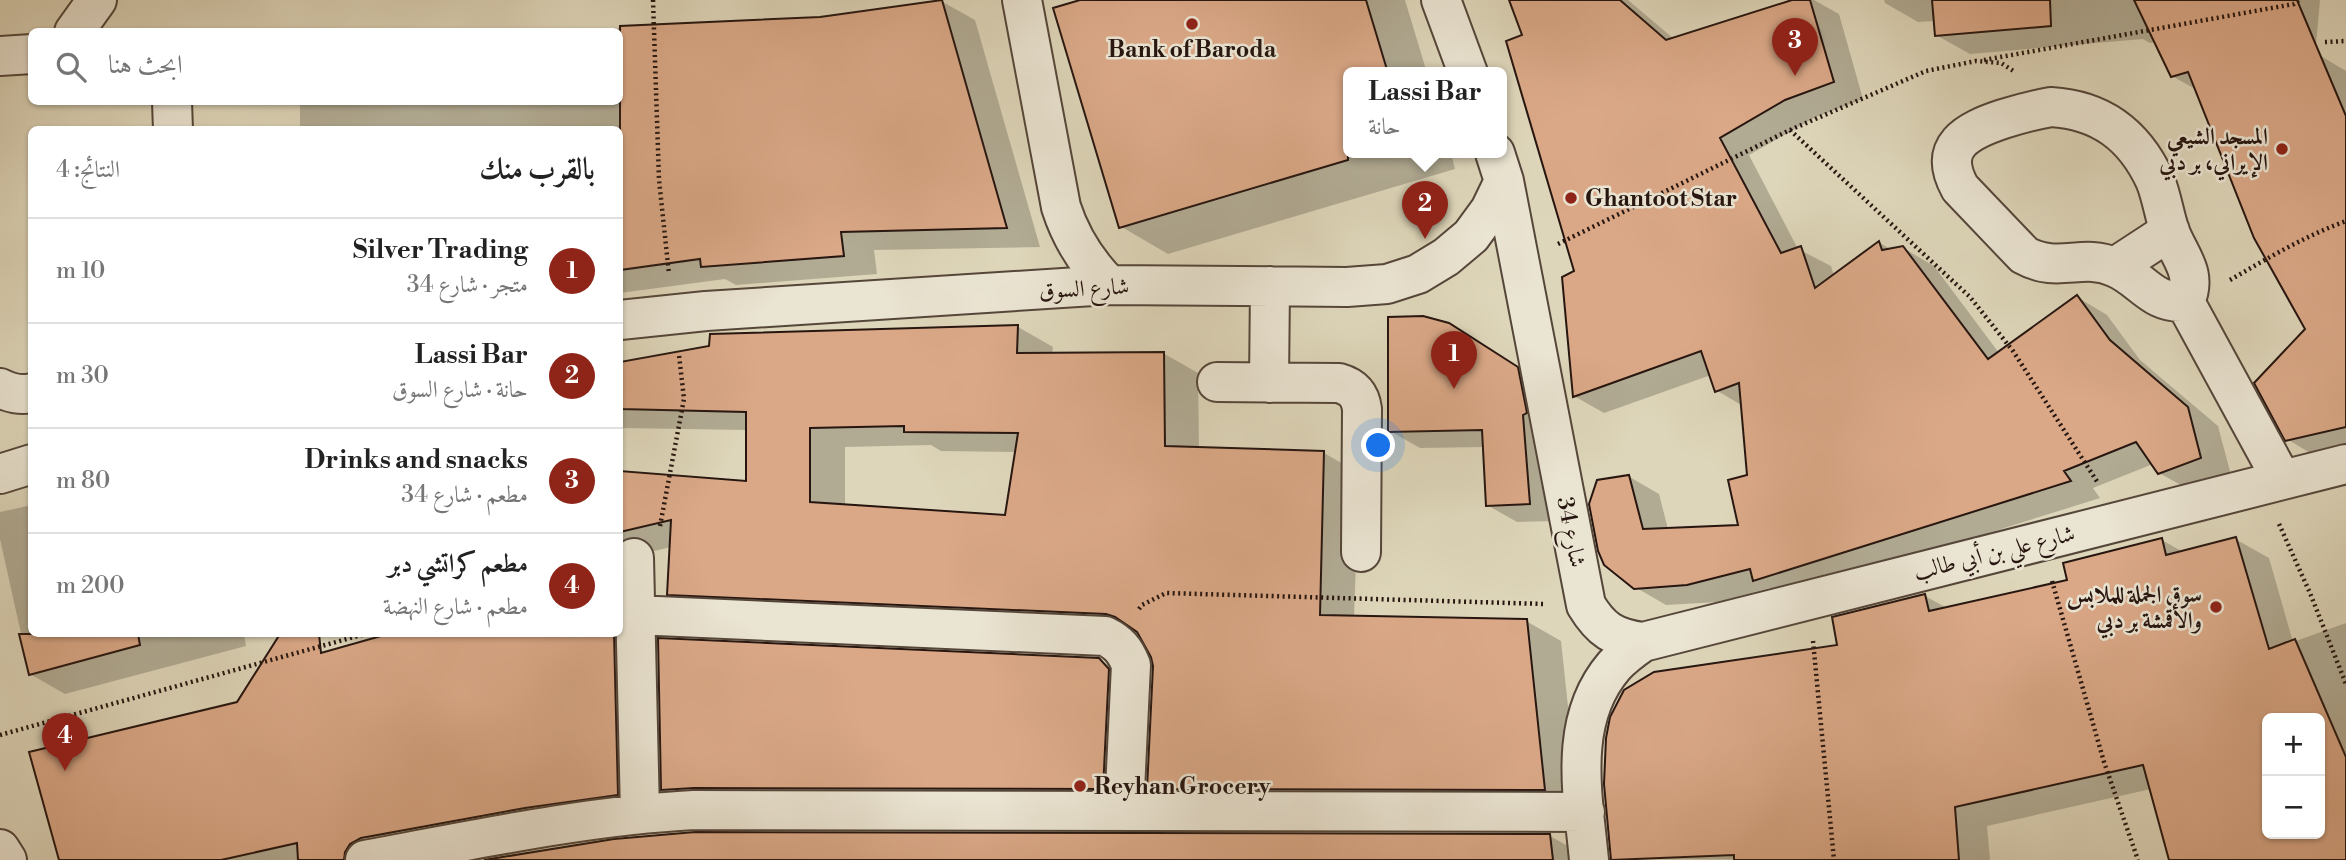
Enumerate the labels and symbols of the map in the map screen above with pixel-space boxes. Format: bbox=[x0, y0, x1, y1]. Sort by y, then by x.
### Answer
marker: Bank of Baroda bbox=[1184, 16, 1200, 32]
pin: 3 bbox=[1772, 18, 1818, 76]
place label: Bank of Baroda bbox=[1108, 36, 1277, 64]
place label: المسجد الشيعي الإيراني، بر دبي bbox=[2158, 123, 2268, 181]
marker: المسجد الشيعي الإيراني، بر دبي bbox=[2274, 141, 2290, 157]
pin: 2 bbox=[1402, 181, 1448, 239]
place label: Ghantoot Star bbox=[1585, 185, 1737, 213]
marker: Ghantoot Star bbox=[1563, 190, 1579, 206]
street label: شارع السوق bbox=[1038, 273, 1130, 310]
pin: 1 bbox=[1431, 331, 1477, 389]
your location bbox=[1361, 428, 1395, 462]
street label: شارع 34 bbox=[1546, 494, 1592, 571]
street label: شارع علي بن أبي طالب bbox=[1910, 516, 2080, 594]
place label: سوق الجملة للملابس والأقمشة بر دبي bbox=[2067, 581, 2202, 639]
marker: سوق الجملة للملابس والأقمشة بر دبي bbox=[2208, 599, 2224, 615]
pin: 4 bbox=[42, 713, 88, 771]
place label: Reyhan Grocery bbox=[1094, 773, 1271, 801]
marker: Reyhan Grocery bbox=[1072, 778, 1088, 794]

